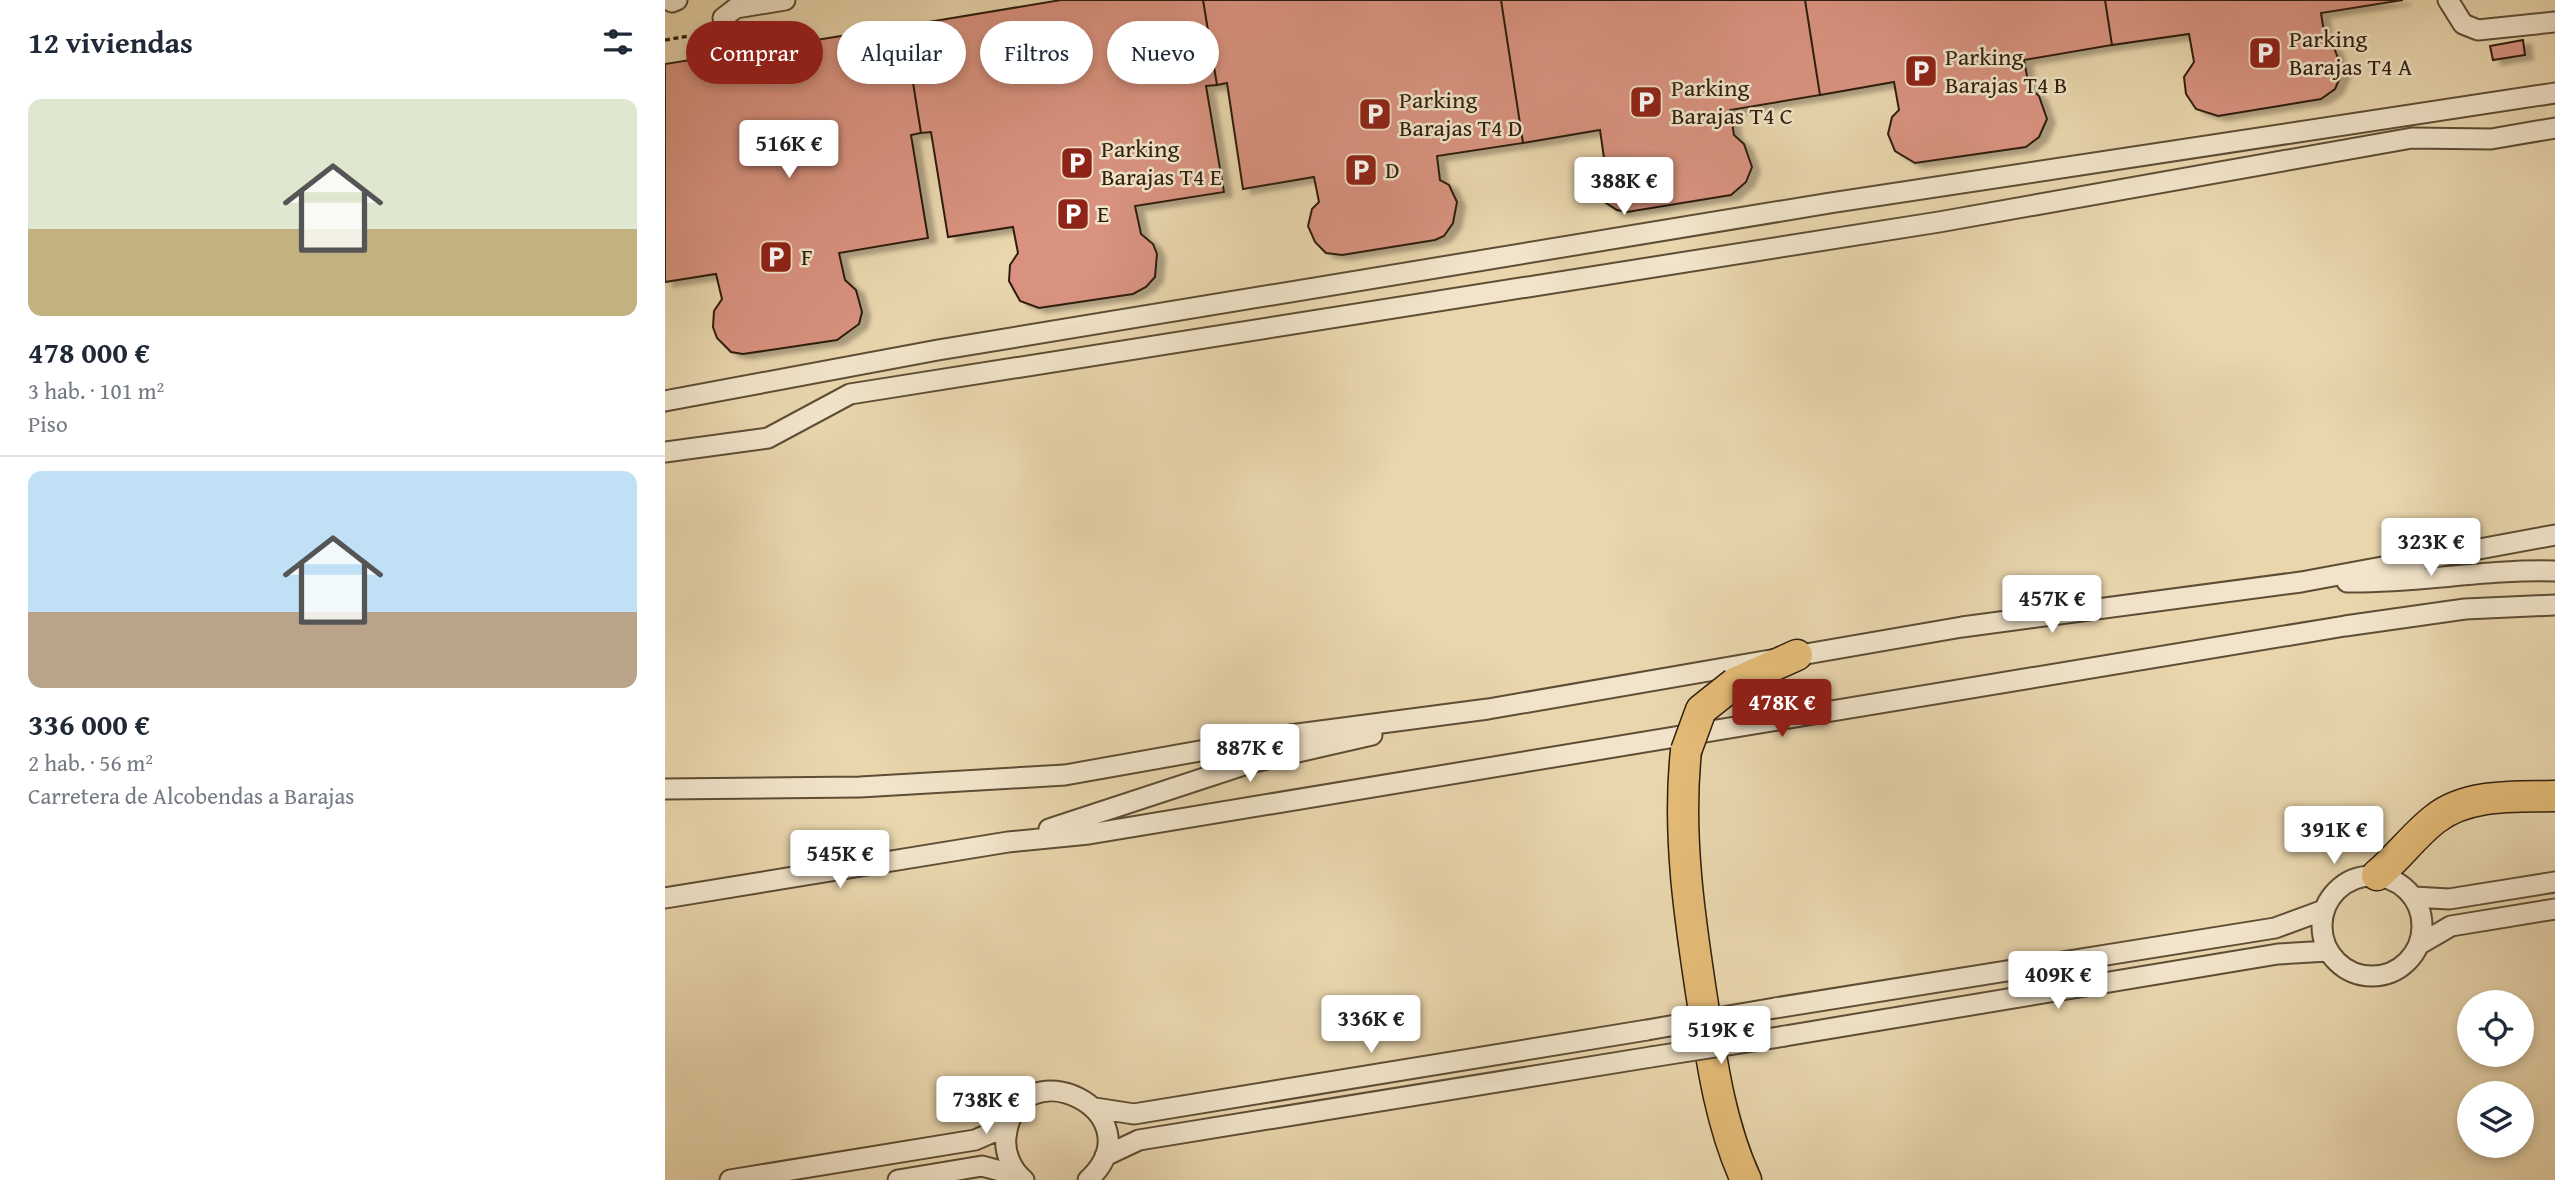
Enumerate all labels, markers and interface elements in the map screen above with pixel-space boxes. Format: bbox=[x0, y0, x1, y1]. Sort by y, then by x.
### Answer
text: 12 viviendas bbox=[28, 20, 193, 64]
chip: Comprar bbox=[686, 21, 823, 84]
chip: Alquilar bbox=[837, 21, 966, 84]
chip: Filtros bbox=[980, 21, 1093, 84]
chip: Nuevo bbox=[1107, 21, 1219, 84]
place label: Parking Barajas T4 A bbox=[2289, 21, 2413, 84]
icon: filters bbox=[599, 23, 637, 61]
parking icon: Parking Barajas T4 A bbox=[2246, 34, 2284, 72]
place label: Parking Barajas T4 B bbox=[1945, 39, 2067, 102]
parking icon: Parking Barajas T4 B bbox=[1902, 52, 1940, 90]
place label: Parking Barajas T4 C bbox=[1671, 70, 1793, 133]
place label: Parking Barajas T4 D bbox=[1399, 82, 1522, 145]
parking icon: Parking Barajas T4 C bbox=[1627, 83, 1665, 121]
parking icon: Parking Barajas T4 D bbox=[1356, 95, 1394, 133]
pin: 516K € bbox=[732, 120, 846, 180]
text: 516K € bbox=[755, 126, 823, 159]
place label: Parking Barajas T4 E bbox=[1101, 131, 1222, 194]
parking icon: Parking Barajas T4 E bbox=[1058, 144, 1096, 182]
icon: home bbox=[270, 145, 396, 271]
parking icon: D bbox=[1342, 151, 1380, 189]
place label: D bbox=[1385, 152, 1400, 187]
pin: 388K € bbox=[1567, 158, 1681, 217]
text: 388K € bbox=[1590, 163, 1658, 196]
parking icon: E bbox=[1054, 195, 1092, 233]
place label: E bbox=[1097, 196, 1109, 231]
parking icon: F bbox=[757, 238, 795, 276]
place label: F bbox=[801, 239, 813, 274]
text: 478 000 € bbox=[28, 330, 150, 374]
text: 3 hab. · 101 m² bbox=[28, 374, 164, 407]
text: Piso bbox=[28, 407, 68, 440]
icon: home bbox=[270, 517, 396, 643]
pin: 323K € bbox=[2374, 518, 2488, 578]
text: 323K € bbox=[2397, 524, 2465, 557]
pin: 457K € bbox=[1995, 576, 2109, 635]
text: 457K € bbox=[2018, 581, 2086, 614]
pin: 478K € bbox=[1725, 680, 1839, 739]
text: 478K € bbox=[1748, 685, 1816, 718]
text: 336 000 € bbox=[28, 702, 150, 746]
pin: 887K € bbox=[1193, 724, 1307, 784]
text: 887K € bbox=[1216, 730, 1284, 763]
text: 2 hab. · 56 m² bbox=[28, 746, 153, 779]
text: Carretera de Alcobendas a Barajas bbox=[28, 779, 354, 812]
pin: 391K € bbox=[2277, 806, 2391, 866]
text: 391K € bbox=[2300, 812, 2368, 845]
pin: 545K € bbox=[783, 830, 897, 890]
text: 545K € bbox=[806, 836, 874, 869]
pin: 409K € bbox=[2001, 951, 2115, 1011]
text: 409K € bbox=[2024, 957, 2092, 990]
map controls bbox=[2457, 990, 2534, 1158]
button: locate bbox=[2457, 990, 2534, 1067]
pin: 336K € bbox=[1314, 996, 1428, 1055]
text: 336K € bbox=[1337, 1001, 1405, 1034]
pin: 519K € bbox=[1664, 1006, 1778, 1066]
text: 519K € bbox=[1687, 1012, 1755, 1045]
pin: 738K € bbox=[929, 1076, 1043, 1136]
button: layers bbox=[2457, 1081, 2534, 1158]
text: 738K € bbox=[952, 1082, 1020, 1115]

